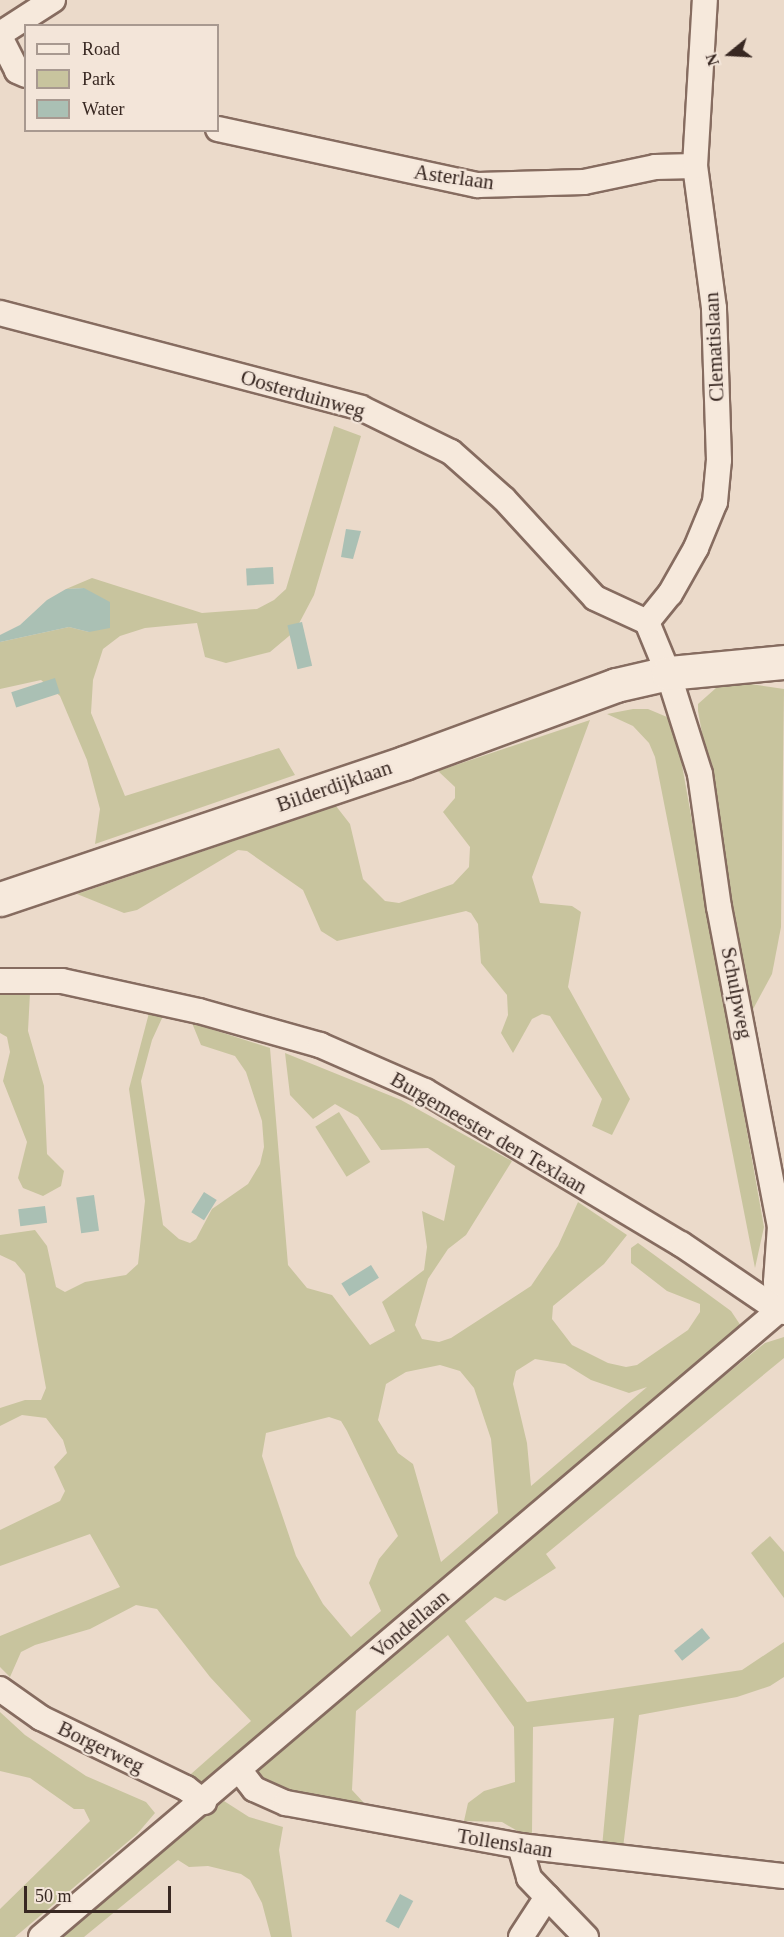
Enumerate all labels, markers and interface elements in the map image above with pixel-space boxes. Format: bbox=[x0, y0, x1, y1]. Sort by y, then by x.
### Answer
legend bbox=[24, 24, 219, 132]
north arrow bbox=[700, 24, 760, 84]
text: Road bbox=[82, 39, 120, 59]
text: N bbox=[703, 52, 722, 68]
text: Park bbox=[82, 69, 115, 89]
text: Water bbox=[82, 99, 125, 119]
street label: Asterlaan bbox=[412, 159, 496, 195]
street label: Clematislaan bbox=[699, 292, 729, 402]
street label: Oosterduinweg bbox=[238, 364, 368, 424]
street label: Bilderdijklaan bbox=[273, 755, 395, 817]
street label: Schulpweg bbox=[716, 945, 758, 1041]
street label: Burgemeester den Texlaan bbox=[386, 1066, 592, 1200]
street label: Vondellaan bbox=[366, 1584, 454, 1664]
street label: Borgerweg bbox=[54, 1715, 148, 1779]
street label: Tollenslaan bbox=[455, 1823, 555, 1863]
scale bar bbox=[27, 1874, 174, 1912]
text: 50 m bbox=[35, 1886, 72, 1906]

